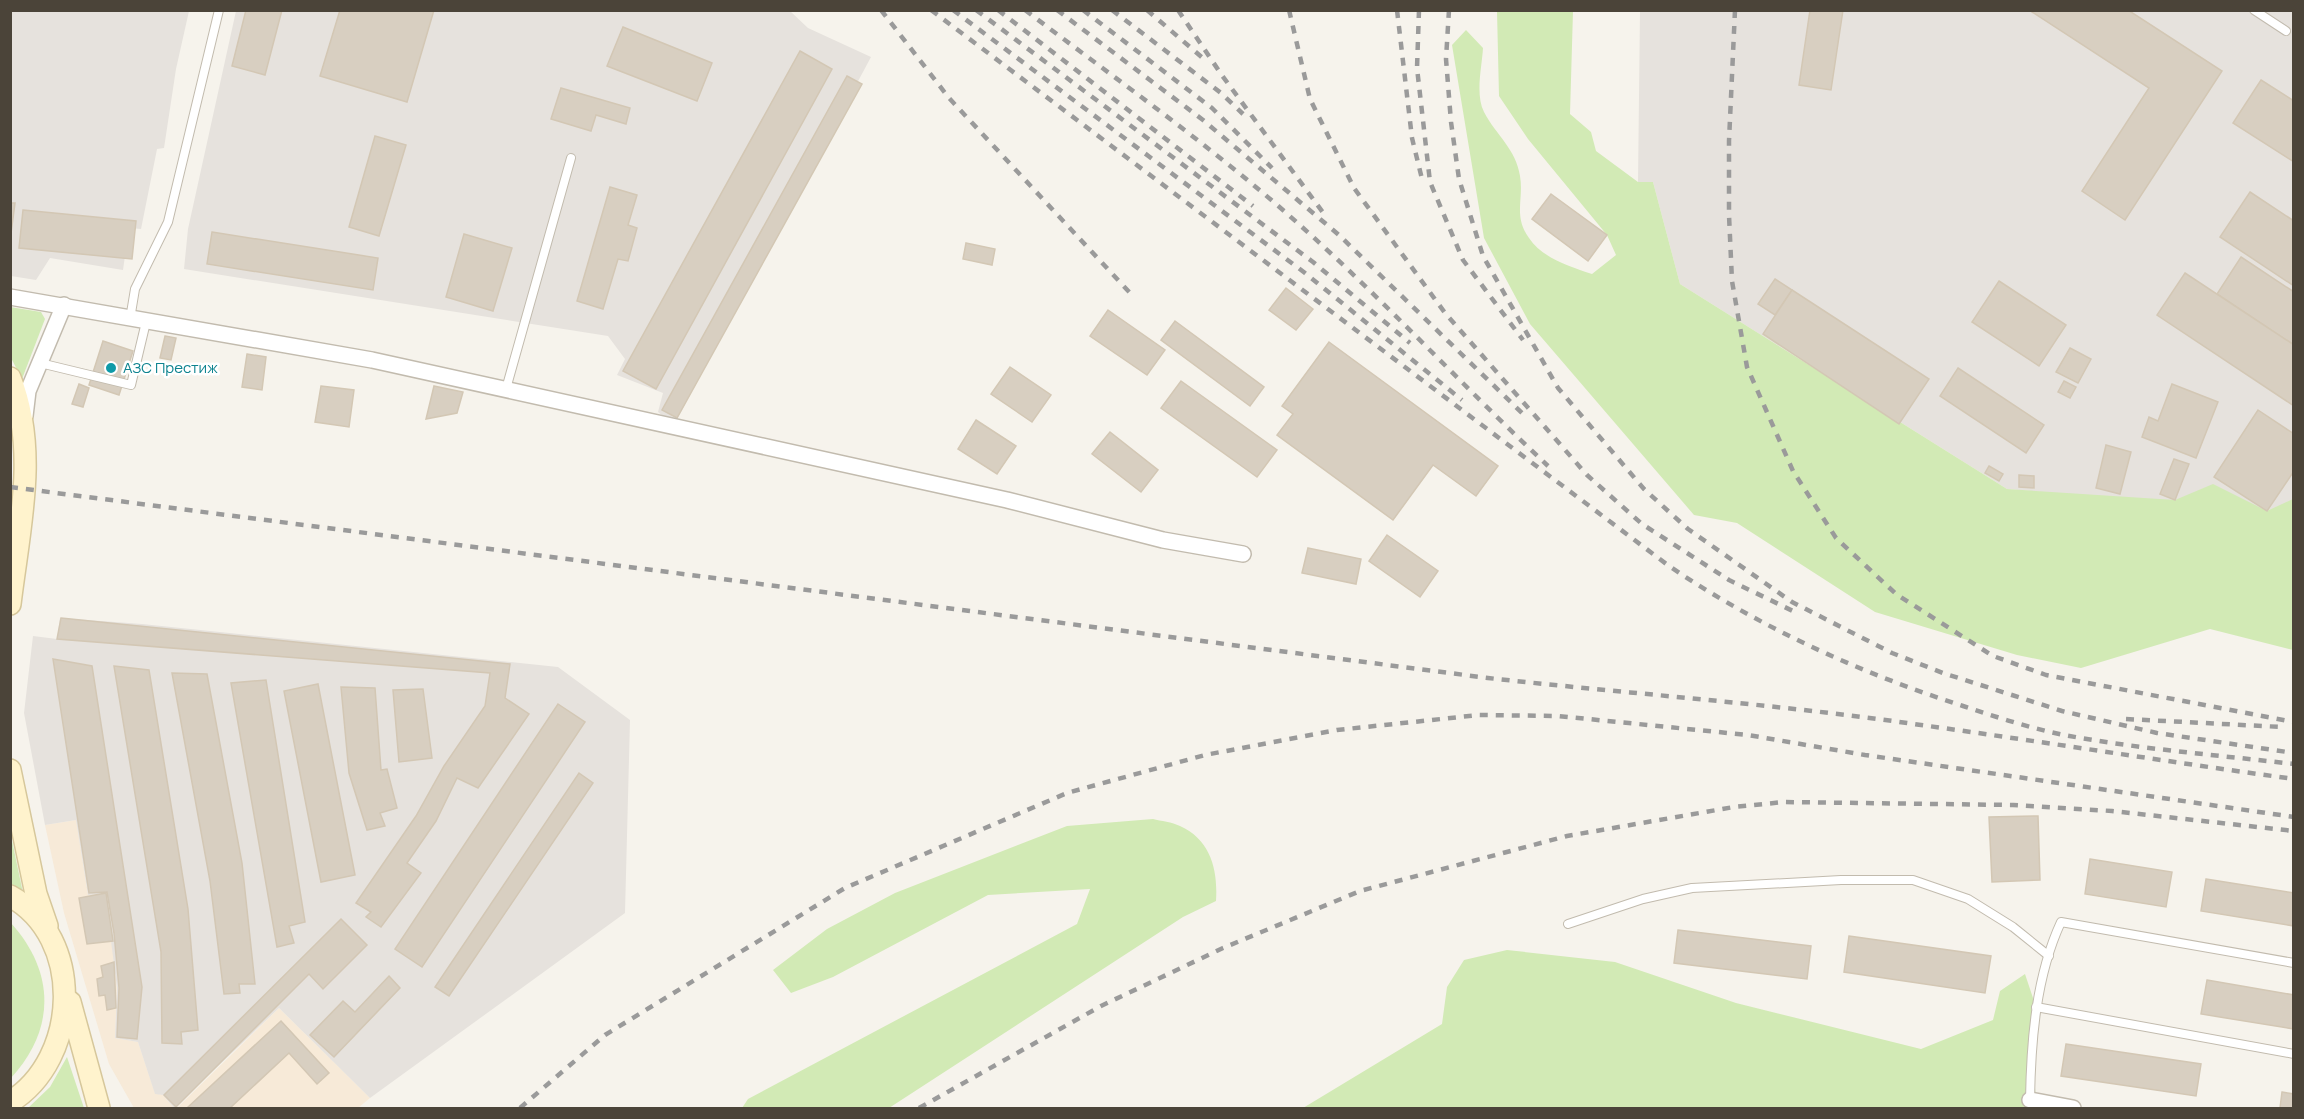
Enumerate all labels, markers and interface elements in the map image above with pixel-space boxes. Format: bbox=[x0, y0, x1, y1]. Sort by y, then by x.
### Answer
place label: АЗС Престиж bbox=[123, 357, 218, 378]
marker: АЗС Престиж bbox=[104, 361, 118, 375]

